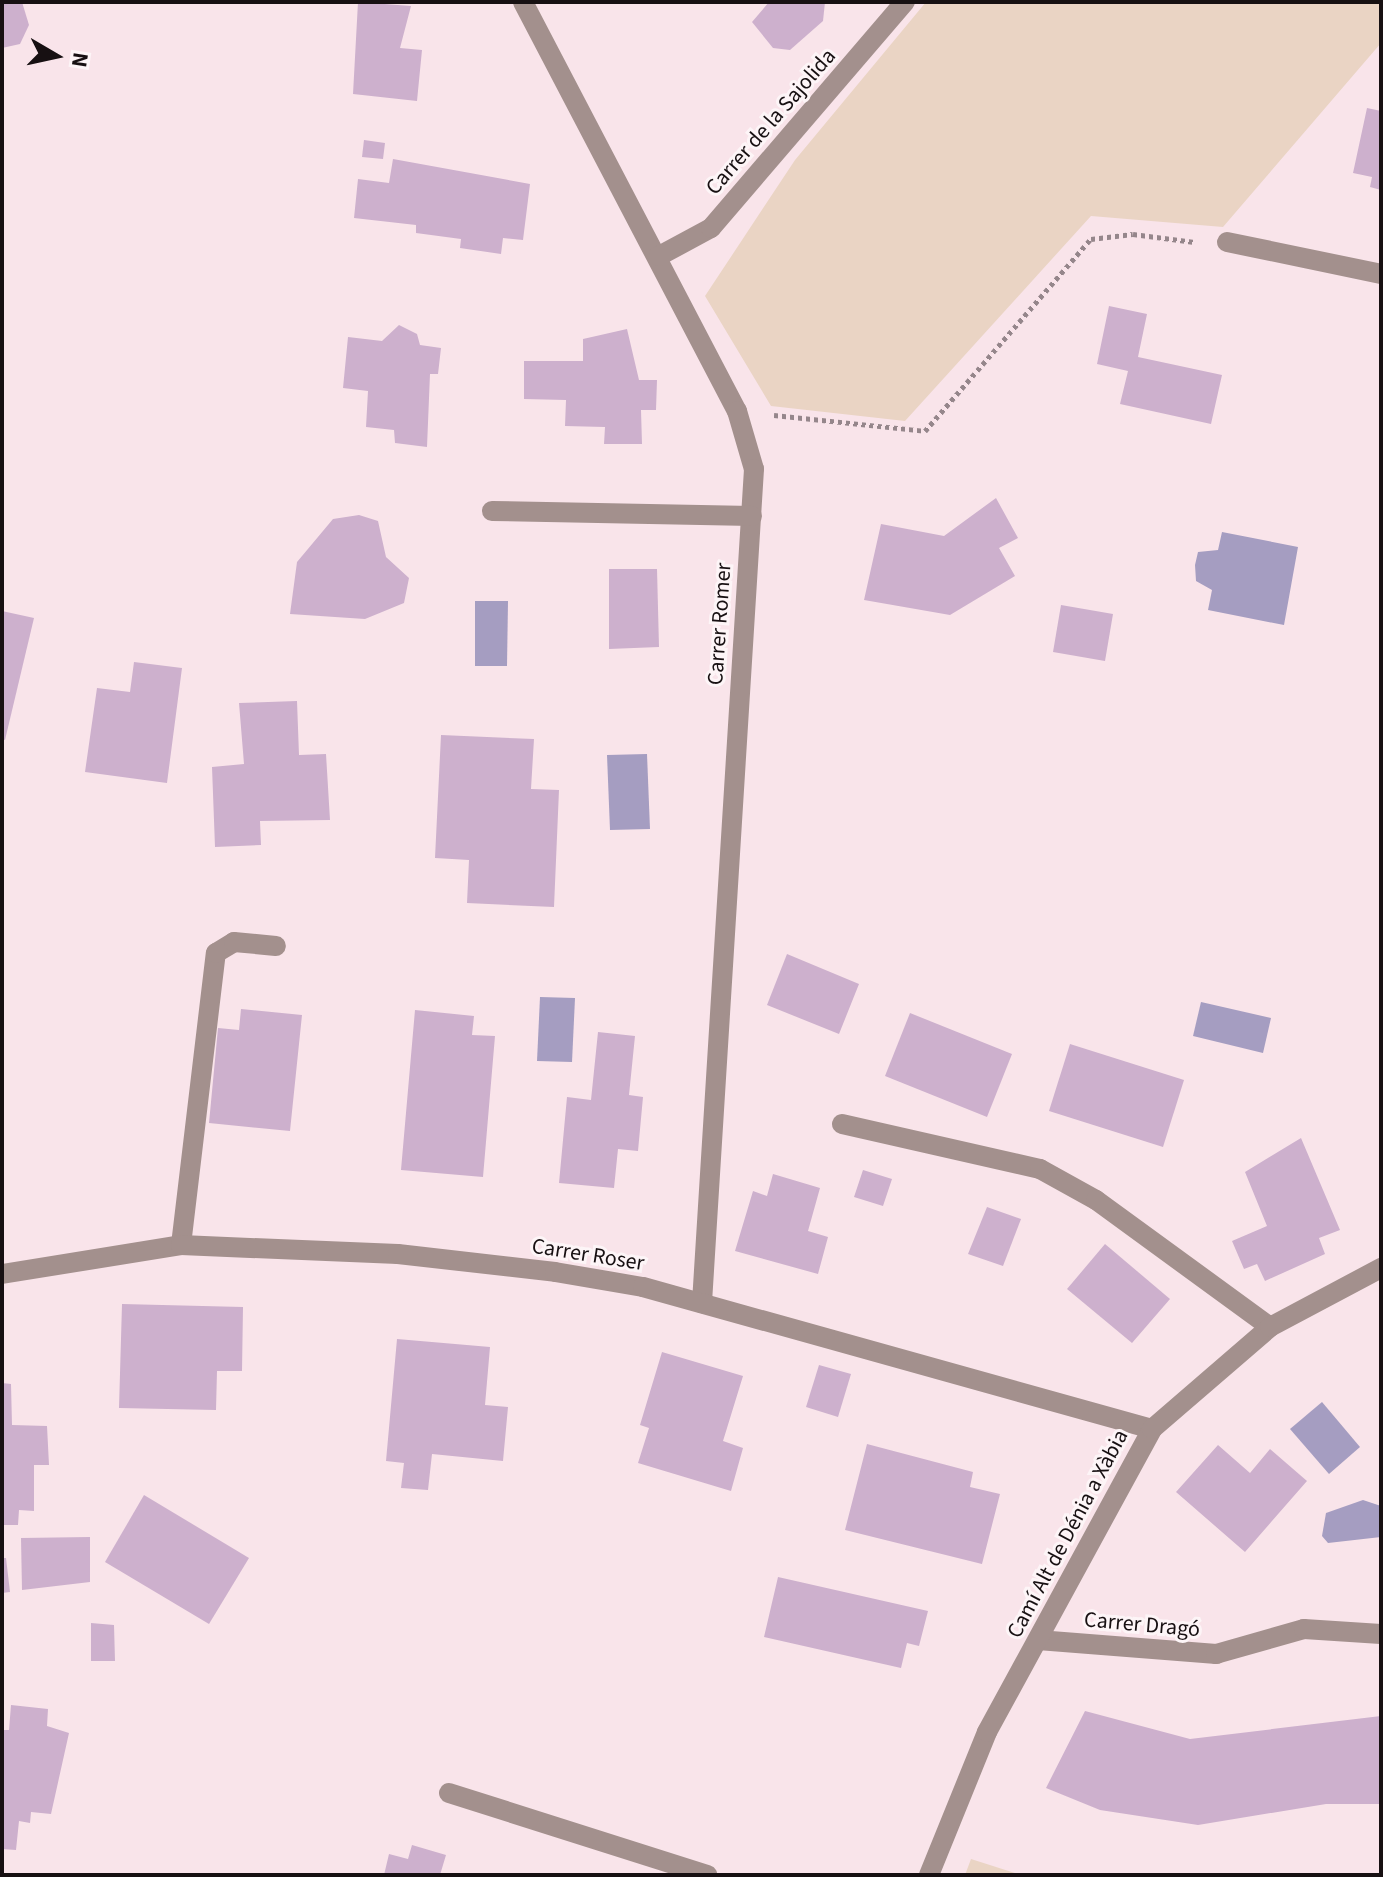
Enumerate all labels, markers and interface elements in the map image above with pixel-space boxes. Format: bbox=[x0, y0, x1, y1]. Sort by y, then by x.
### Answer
north arrow bbox=[16, 16, 96, 96]
street label: Carrer de la Sajolida bbox=[700, 44, 842, 200]
text: N bbox=[63, 50, 97, 69]
street label: Carrer Romer bbox=[703, 562, 737, 686]
street label: Carrer Roser bbox=[530, 1233, 646, 1277]
street label: Camí Alt de Dénia a Xàbia bbox=[1002, 1425, 1134, 1643]
street label: Carrer Dragó bbox=[1083, 1607, 1201, 1643]

